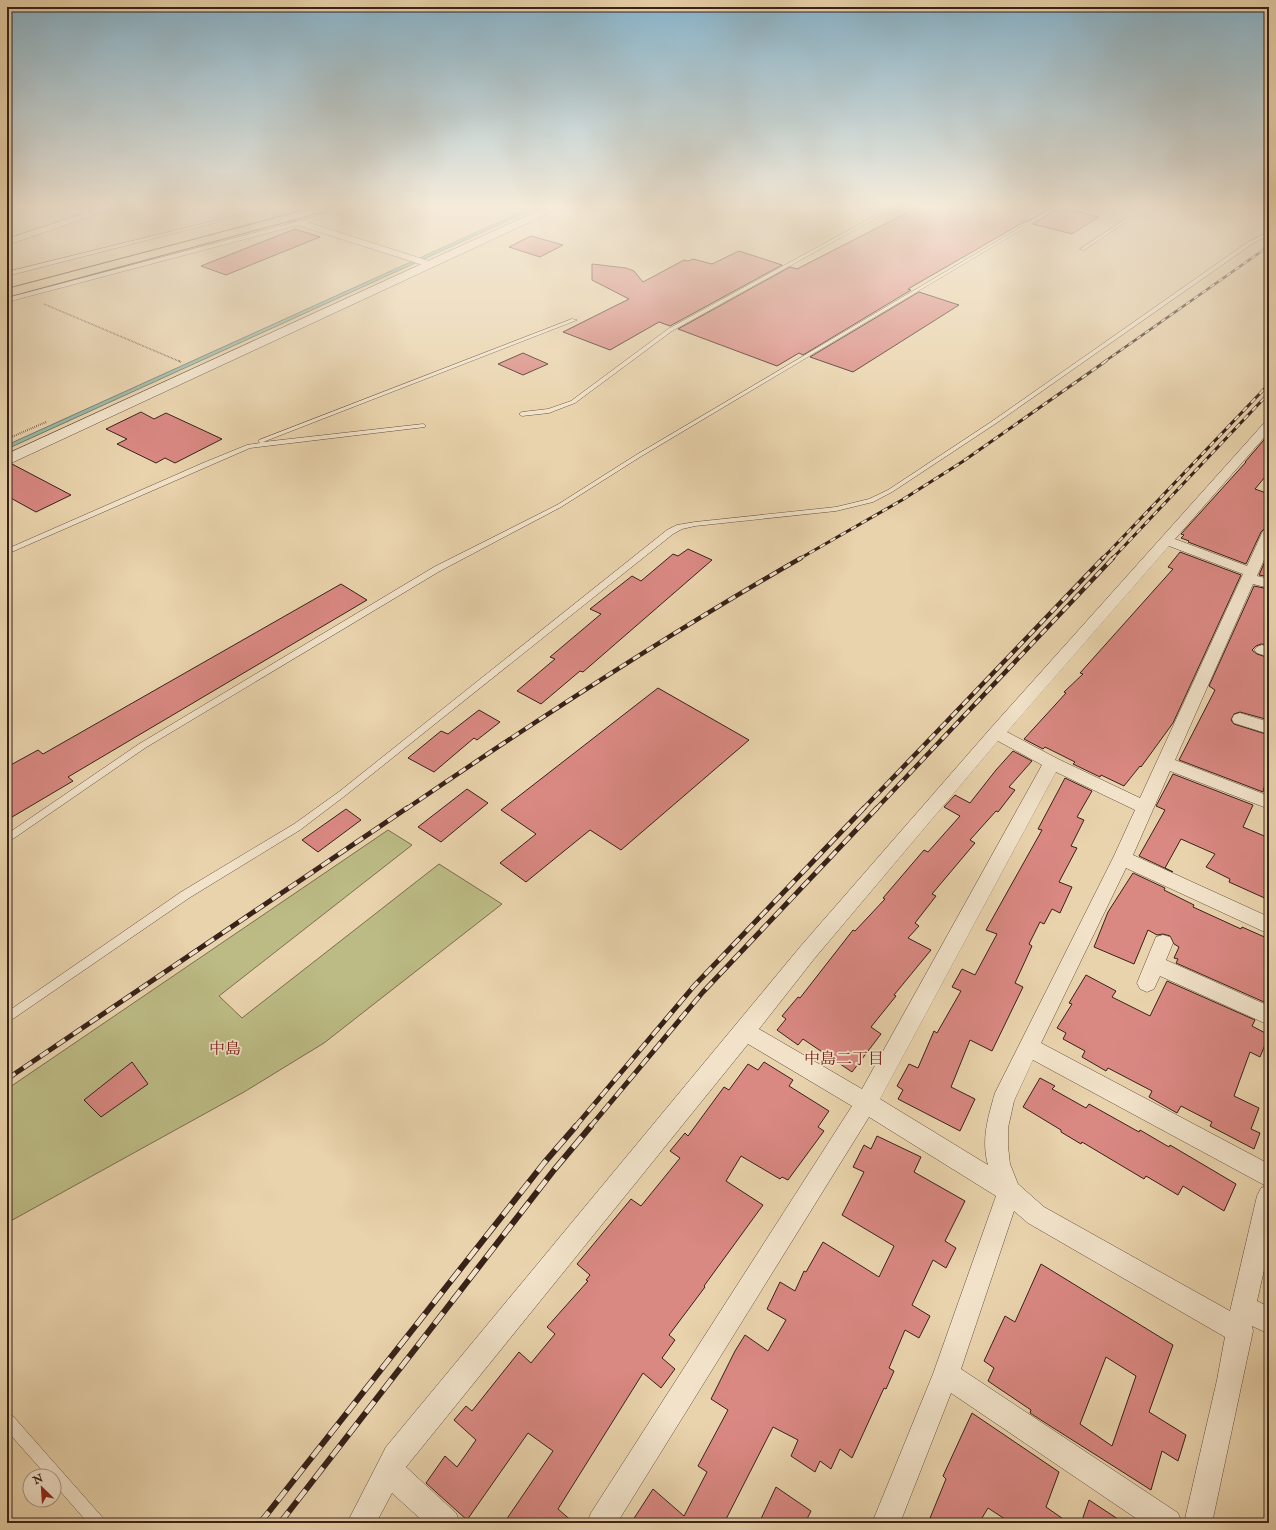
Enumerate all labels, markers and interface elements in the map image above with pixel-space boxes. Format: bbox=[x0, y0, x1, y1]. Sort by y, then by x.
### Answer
district label: 中島 bbox=[209, 1040, 241, 1060]
district label: 中島二丁目 bbox=[804, 1050, 884, 1070]
north arrow bbox=[22, 1468, 62, 1508]
text: N bbox=[30, 1471, 46, 1489]

